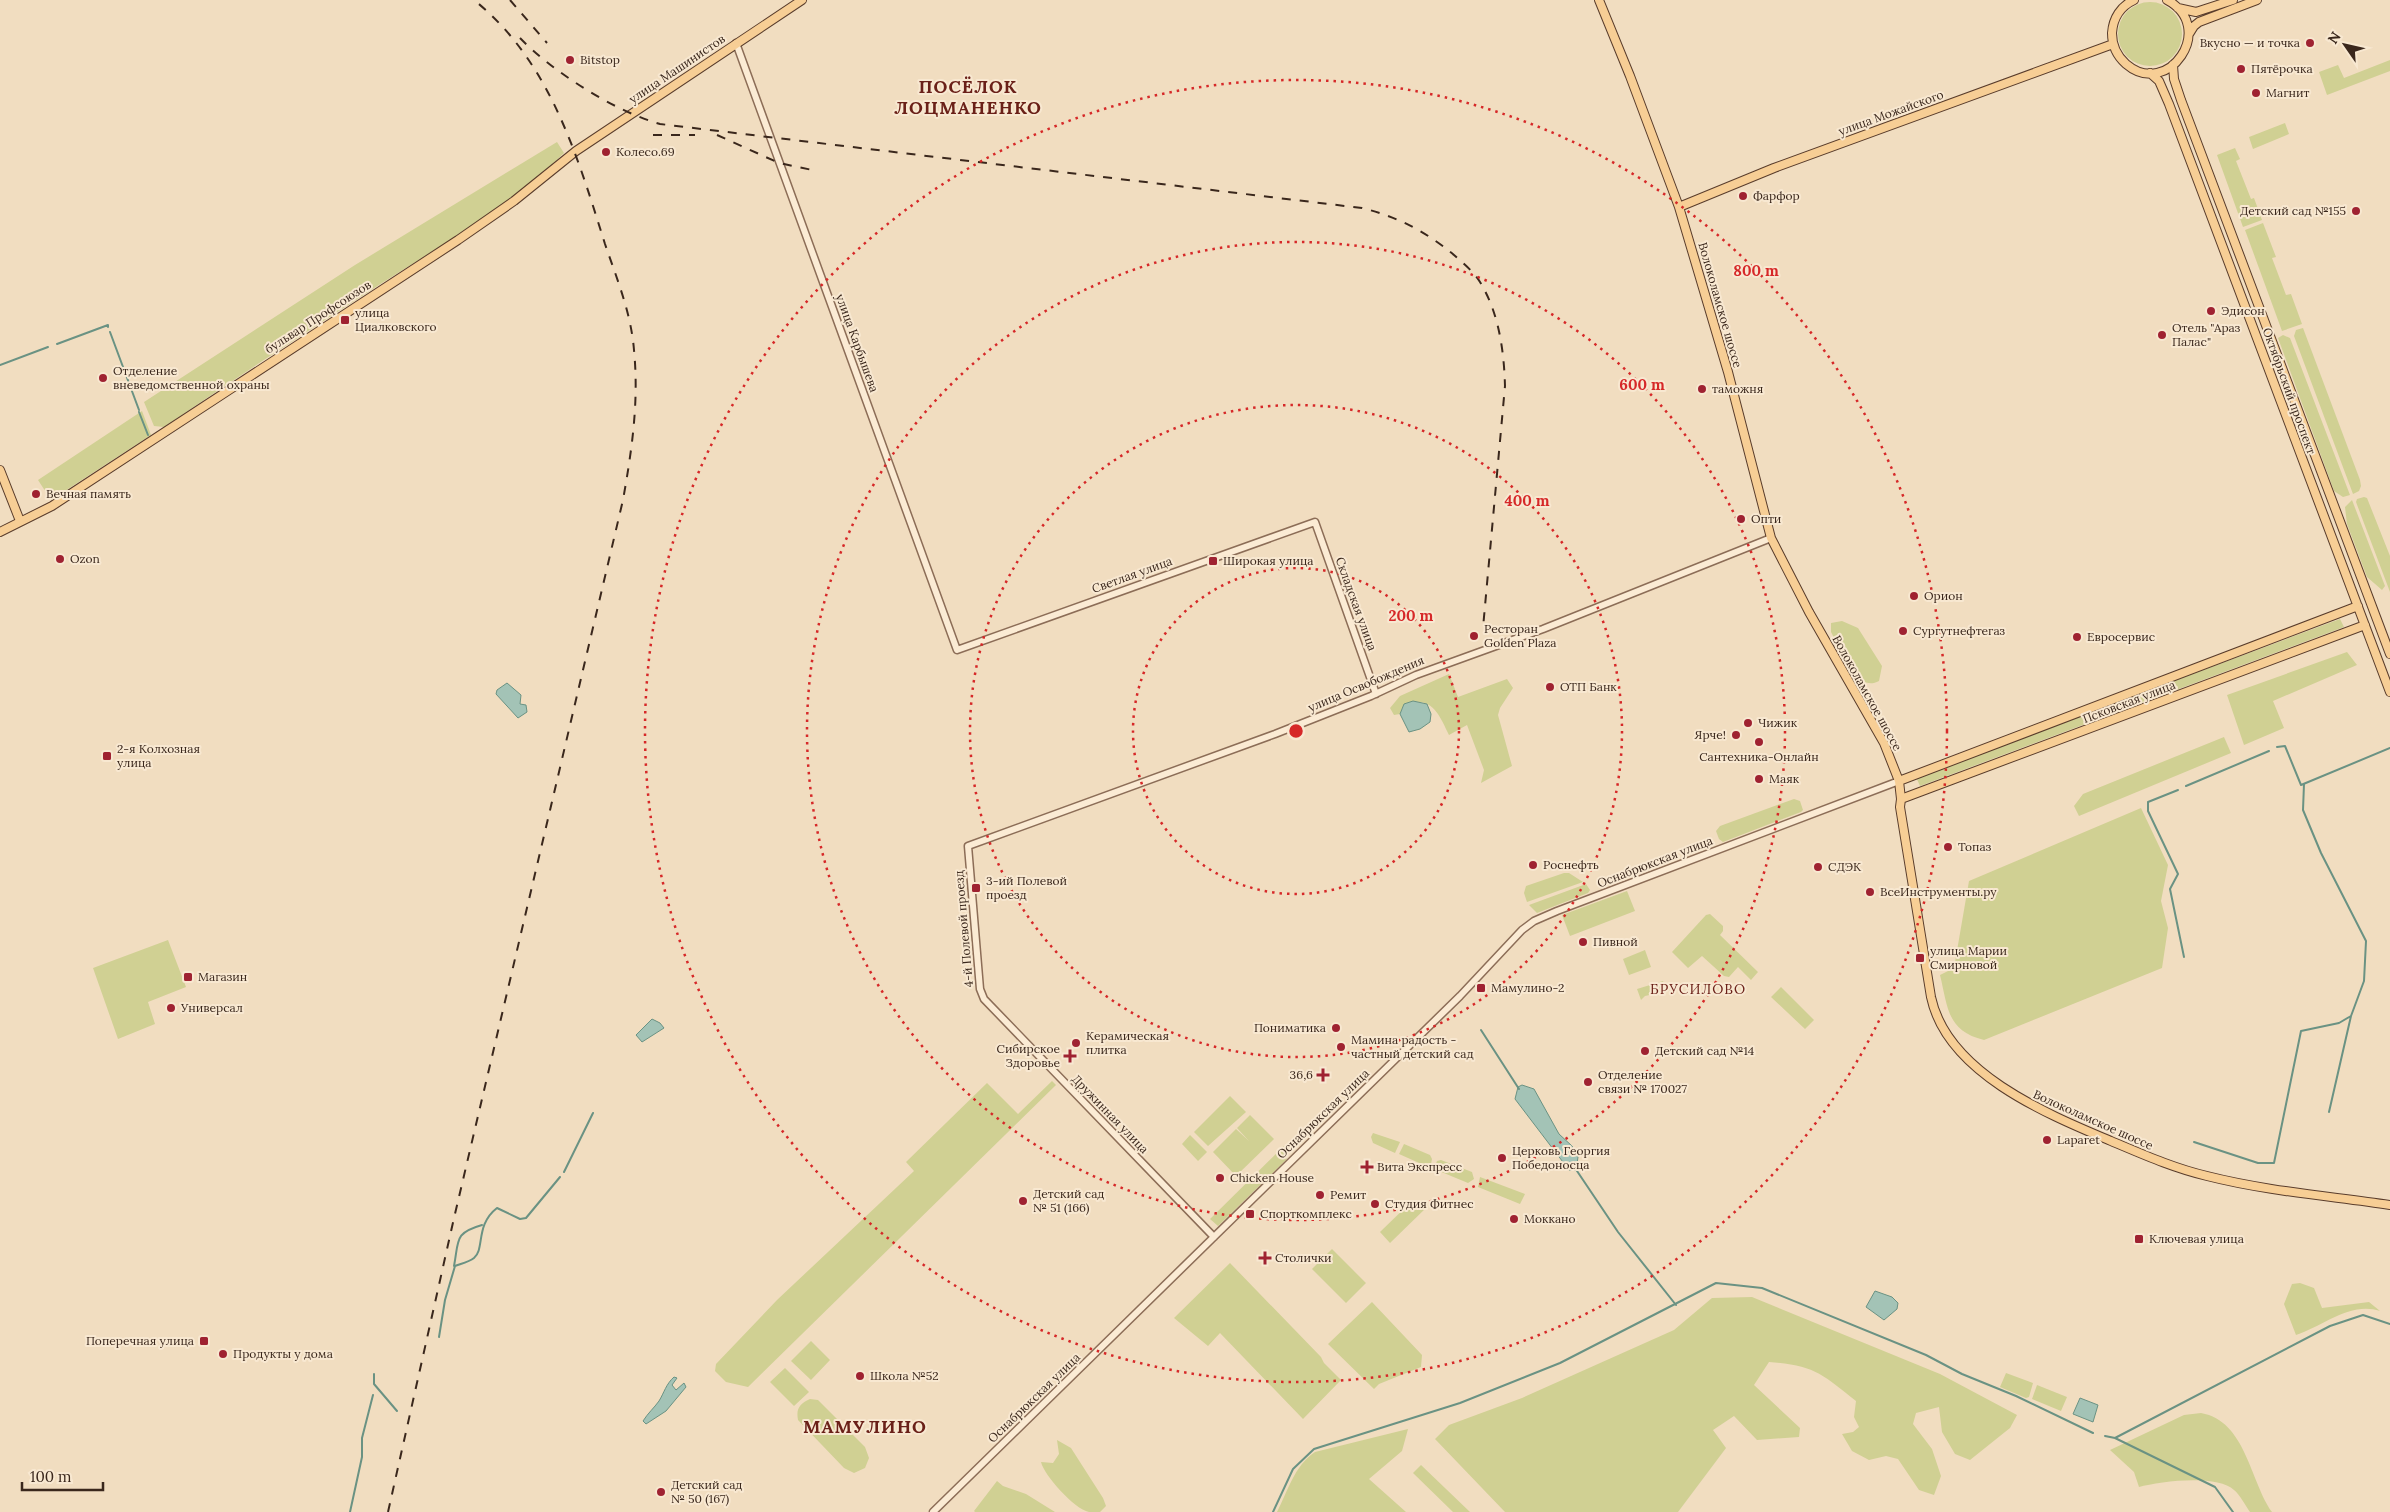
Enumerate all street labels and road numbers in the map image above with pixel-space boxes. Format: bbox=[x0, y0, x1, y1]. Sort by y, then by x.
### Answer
street label: улица Машинистов bbox=[626, 31, 728, 106]
street label: улица Можайского bbox=[1836, 87, 1945, 139]
street label: Волоколамское шоссе bbox=[1695, 240, 1746, 370]
street label: бульвар Профсоюзов bbox=[262, 277, 374, 356]
street label: улица Карбышева bbox=[833, 292, 882, 394]
street label: Октябрьский проспект bbox=[2260, 326, 2319, 456]
street label: Светлая улица bbox=[1090, 553, 1174, 596]
street label: Складская улица bbox=[1333, 555, 1380, 653]
street label: Волоколамское шоссе bbox=[1829, 632, 1906, 754]
street label: улица Освобождения bbox=[1305, 652, 1426, 715]
street label: Псковская улица bbox=[2080, 677, 2177, 726]
street label: Оснабрюкская улица bbox=[1595, 833, 1715, 890]
street label: 4-й Полевой проезд bbox=[951, 870, 976, 988]
street label: Оснабрюкская улица bbox=[1273, 1066, 1372, 1162]
street label: Дружинная улица bbox=[1069, 1071, 1152, 1156]
street label: Волоколамское шоссе bbox=[2031, 1086, 2156, 1153]
street label: Оснабрюкская улица bbox=[984, 1350, 1083, 1446]

